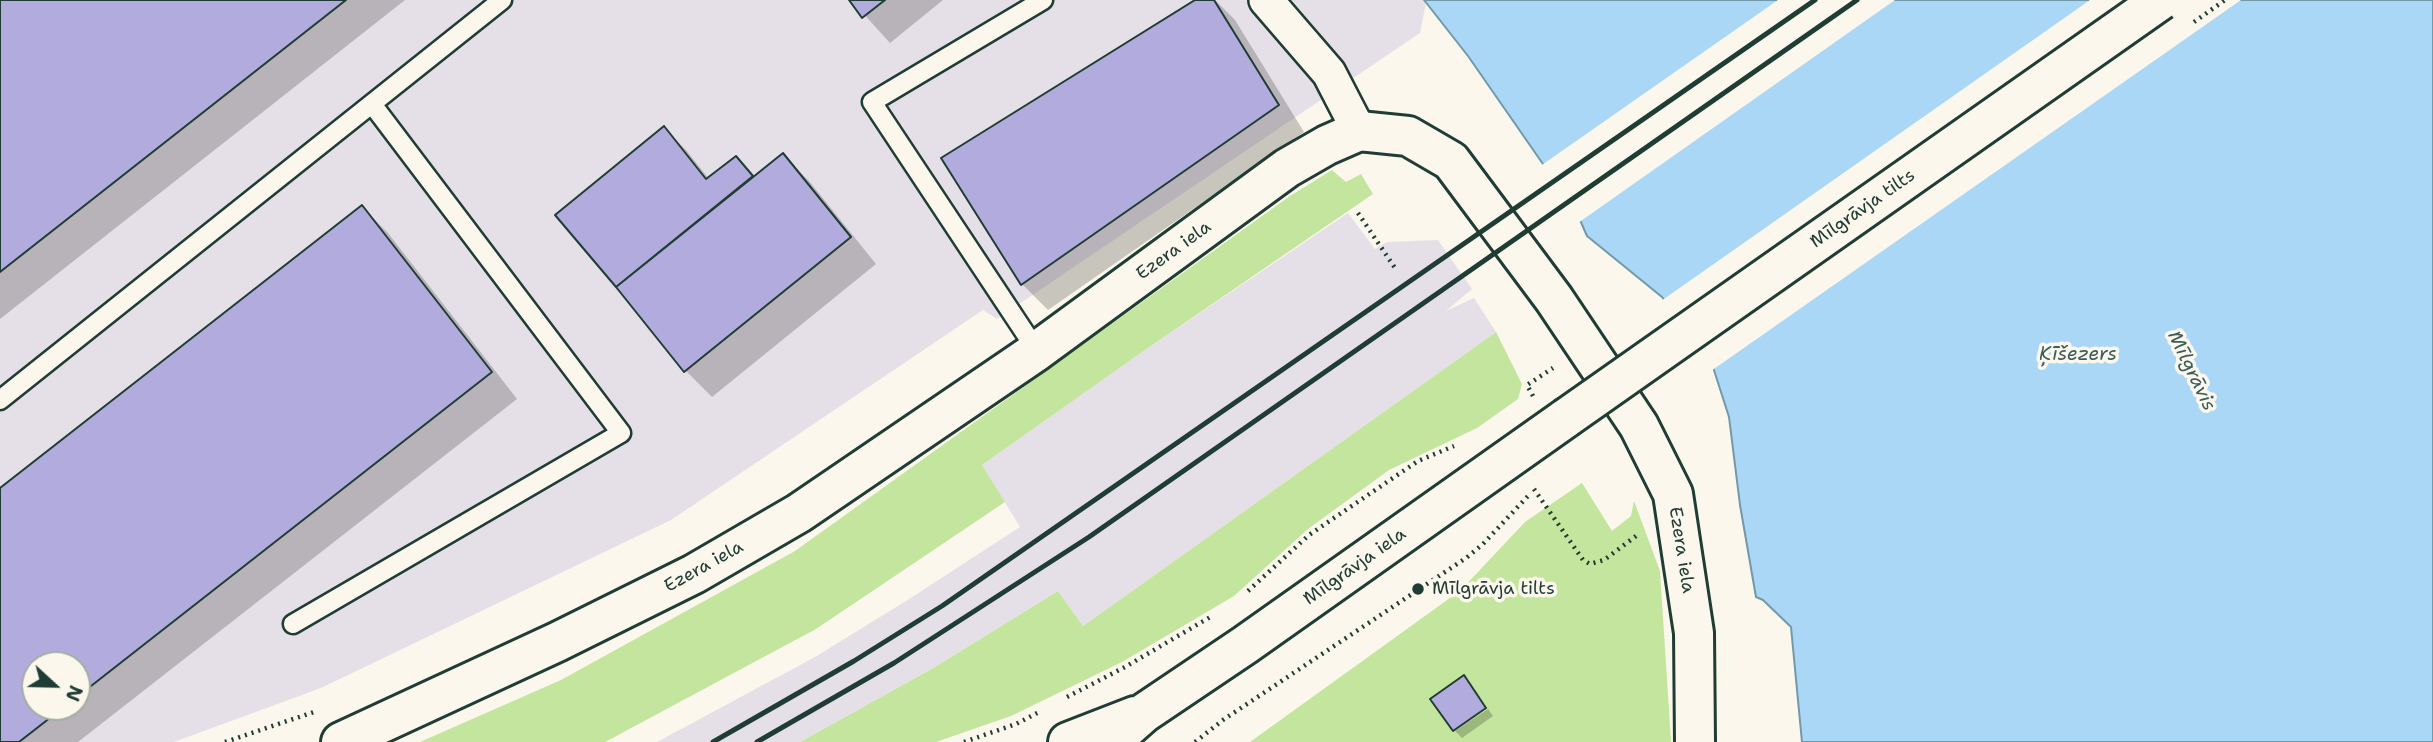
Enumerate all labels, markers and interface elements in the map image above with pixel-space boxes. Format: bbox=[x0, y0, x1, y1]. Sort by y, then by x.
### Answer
street label: Mīlgrāvja tilts bbox=[1806, 165, 1920, 253]
street label: Ezera iela bbox=[1132, 217, 1216, 285]
water label: Mīlgrāvis bbox=[2162, 327, 2220, 415]
water label: Ķīšezers bbox=[2039, 344, 2117, 366]
street label: Ezera iela bbox=[1664, 505, 1698, 595]
street label: Mīlgrāvja iela bbox=[1300, 524, 1410, 610]
street label: Ezera iela bbox=[661, 536, 747, 598]
place label: Mīlgrāvja tilts bbox=[1432, 578, 1555, 600]
marker: Mīlgrāvja tilts bbox=[1410, 581, 1426, 597]
north arrow bbox=[21, 651, 91, 721]
text: N bbox=[60, 682, 88, 705]

